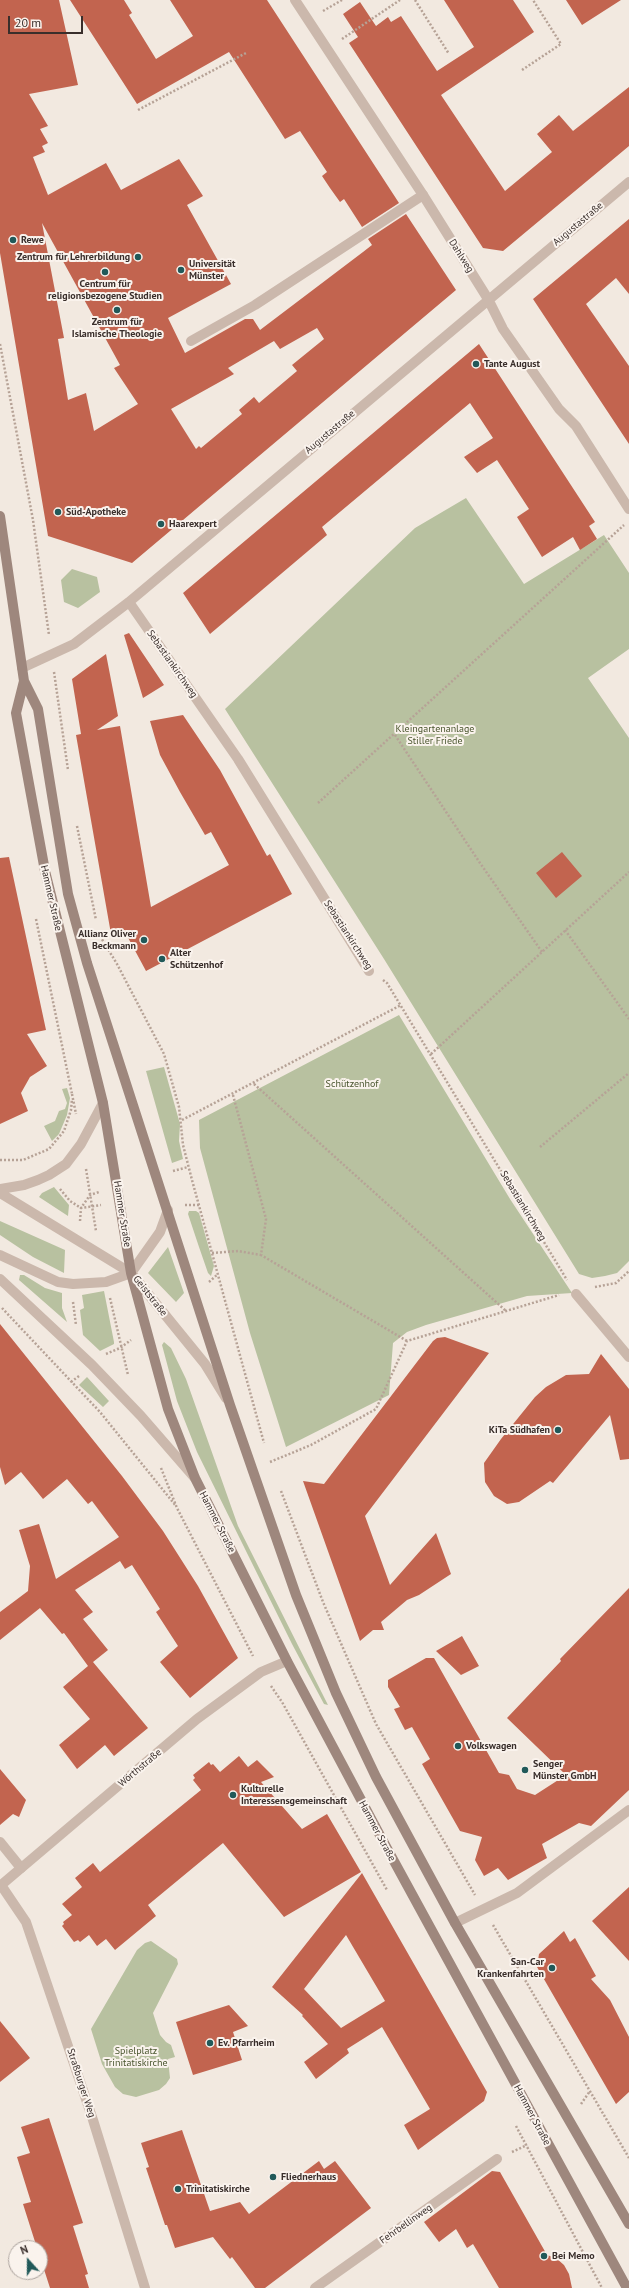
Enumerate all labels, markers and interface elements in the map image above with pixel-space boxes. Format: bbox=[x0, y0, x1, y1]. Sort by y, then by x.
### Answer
scale bar bbox=[10, 8, 85, 34]
text: 20 m bbox=[15, 15, 41, 30]
street label: Augustastraße bbox=[551, 200, 605, 248]
place label: Rewe bbox=[21, 234, 44, 246]
marker: Rewe bbox=[8, 235, 18, 245]
street label: Dahlweg bbox=[446, 237, 476, 275]
place label: Zentrum für Lehrerbildung bbox=[17, 251, 130, 263]
marker: Zentrum für Lehrerbildung bbox=[133, 252, 143, 262]
place label: Universität Münster bbox=[189, 258, 236, 282]
marker: Universität Münster bbox=[176, 265, 186, 275]
marker: Centrum für religionsbezogene Studien bbox=[100, 267, 110, 277]
place label: Centrum für religionsbezogene Studien bbox=[48, 278, 162, 302]
marker: Zentrum für Islamische Theologie bbox=[112, 305, 122, 315]
place label: Zentrum für Islamische Theologie bbox=[72, 316, 162, 340]
place label: Tante August bbox=[484, 358, 540, 370]
marker: Tante August bbox=[471, 359, 481, 369]
street label: Augustastraße bbox=[303, 408, 357, 456]
place label: Süd-Apotheke bbox=[66, 506, 126, 518]
marker: Süd-Apotheke bbox=[53, 507, 63, 517]
place label: Haarexpert bbox=[169, 518, 217, 530]
marker: Haarexpert bbox=[156, 519, 166, 529]
street label: Sebastiankirchweg bbox=[144, 628, 200, 700]
park label: Kleingartenanlage Stiller Friede bbox=[396, 723, 474, 746]
street label: Hammer Straße bbox=[38, 864, 64, 932]
street label: Sebastiankirchweg bbox=[321, 898, 375, 972]
place label: Allianz Oliver Beckmann bbox=[78, 928, 136, 952]
marker: Allianz Oliver Beckmann bbox=[139, 935, 149, 945]
place label: Alter Schützenhof bbox=[170, 947, 223, 970]
marker: Alter Schützenhof bbox=[157, 954, 167, 964]
park label: Schützenhof bbox=[326, 1078, 378, 1090]
street label: Sebastiankirchweg bbox=[497, 1169, 549, 1243]
street label: Hammer Straße bbox=[111, 1180, 133, 1248]
street label: Geiststraße bbox=[130, 1273, 170, 1319]
place label: KiTa Südhafen bbox=[489, 1424, 550, 1436]
marker: KiTa Südhafen bbox=[553, 1425, 563, 1435]
street label: Hammer Straße bbox=[196, 1489, 238, 1555]
place label: Volkswagen bbox=[466, 1740, 517, 1752]
marker: Volkswagen bbox=[453, 1741, 463, 1751]
street label: Wörthstraße bbox=[116, 1746, 164, 1790]
place label: Senger Münster GmbH bbox=[533, 1758, 597, 1782]
marker: Senger Münster GmbH bbox=[520, 1765, 530, 1775]
place label: Kulturelle Interessensgemeinschaft bbox=[241, 1783, 347, 1806]
marker: Kulturelle Interessensgemeinschaft bbox=[228, 1790, 238, 1800]
street label: Hammer Straße bbox=[356, 1799, 398, 1863]
place label: San-Car Krankenfahrten bbox=[477, 1956, 544, 1980]
marker: San-Car Krankenfahrten bbox=[547, 1963, 557, 1973]
place label: Ev. Pfarrheim bbox=[218, 2037, 274, 2049]
marker: Ev. Pfarrheim bbox=[205, 2038, 215, 2048]
park label: Spielplatz Trinitatiskirche bbox=[104, 2045, 168, 2068]
street label: Straßburger Weg bbox=[64, 2047, 98, 2119]
street label: Hammer Straße bbox=[511, 2083, 553, 2147]
place label: Fliednerhaus bbox=[281, 2171, 336, 2183]
marker: Fliednerhaus bbox=[268, 2172, 278, 2182]
place label: Trinitatiskirche bbox=[186, 2183, 250, 2195]
marker: Trinitatiskirche bbox=[173, 2184, 183, 2194]
street label: Fehrbellinweg bbox=[378, 2202, 434, 2246]
north arrow bbox=[8, 2240, 48, 2280]
text: N bbox=[18, 2242, 30, 2258]
place label: Bei Memo bbox=[552, 2250, 595, 2262]
marker: Bei Memo bbox=[539, 2251, 549, 2261]

